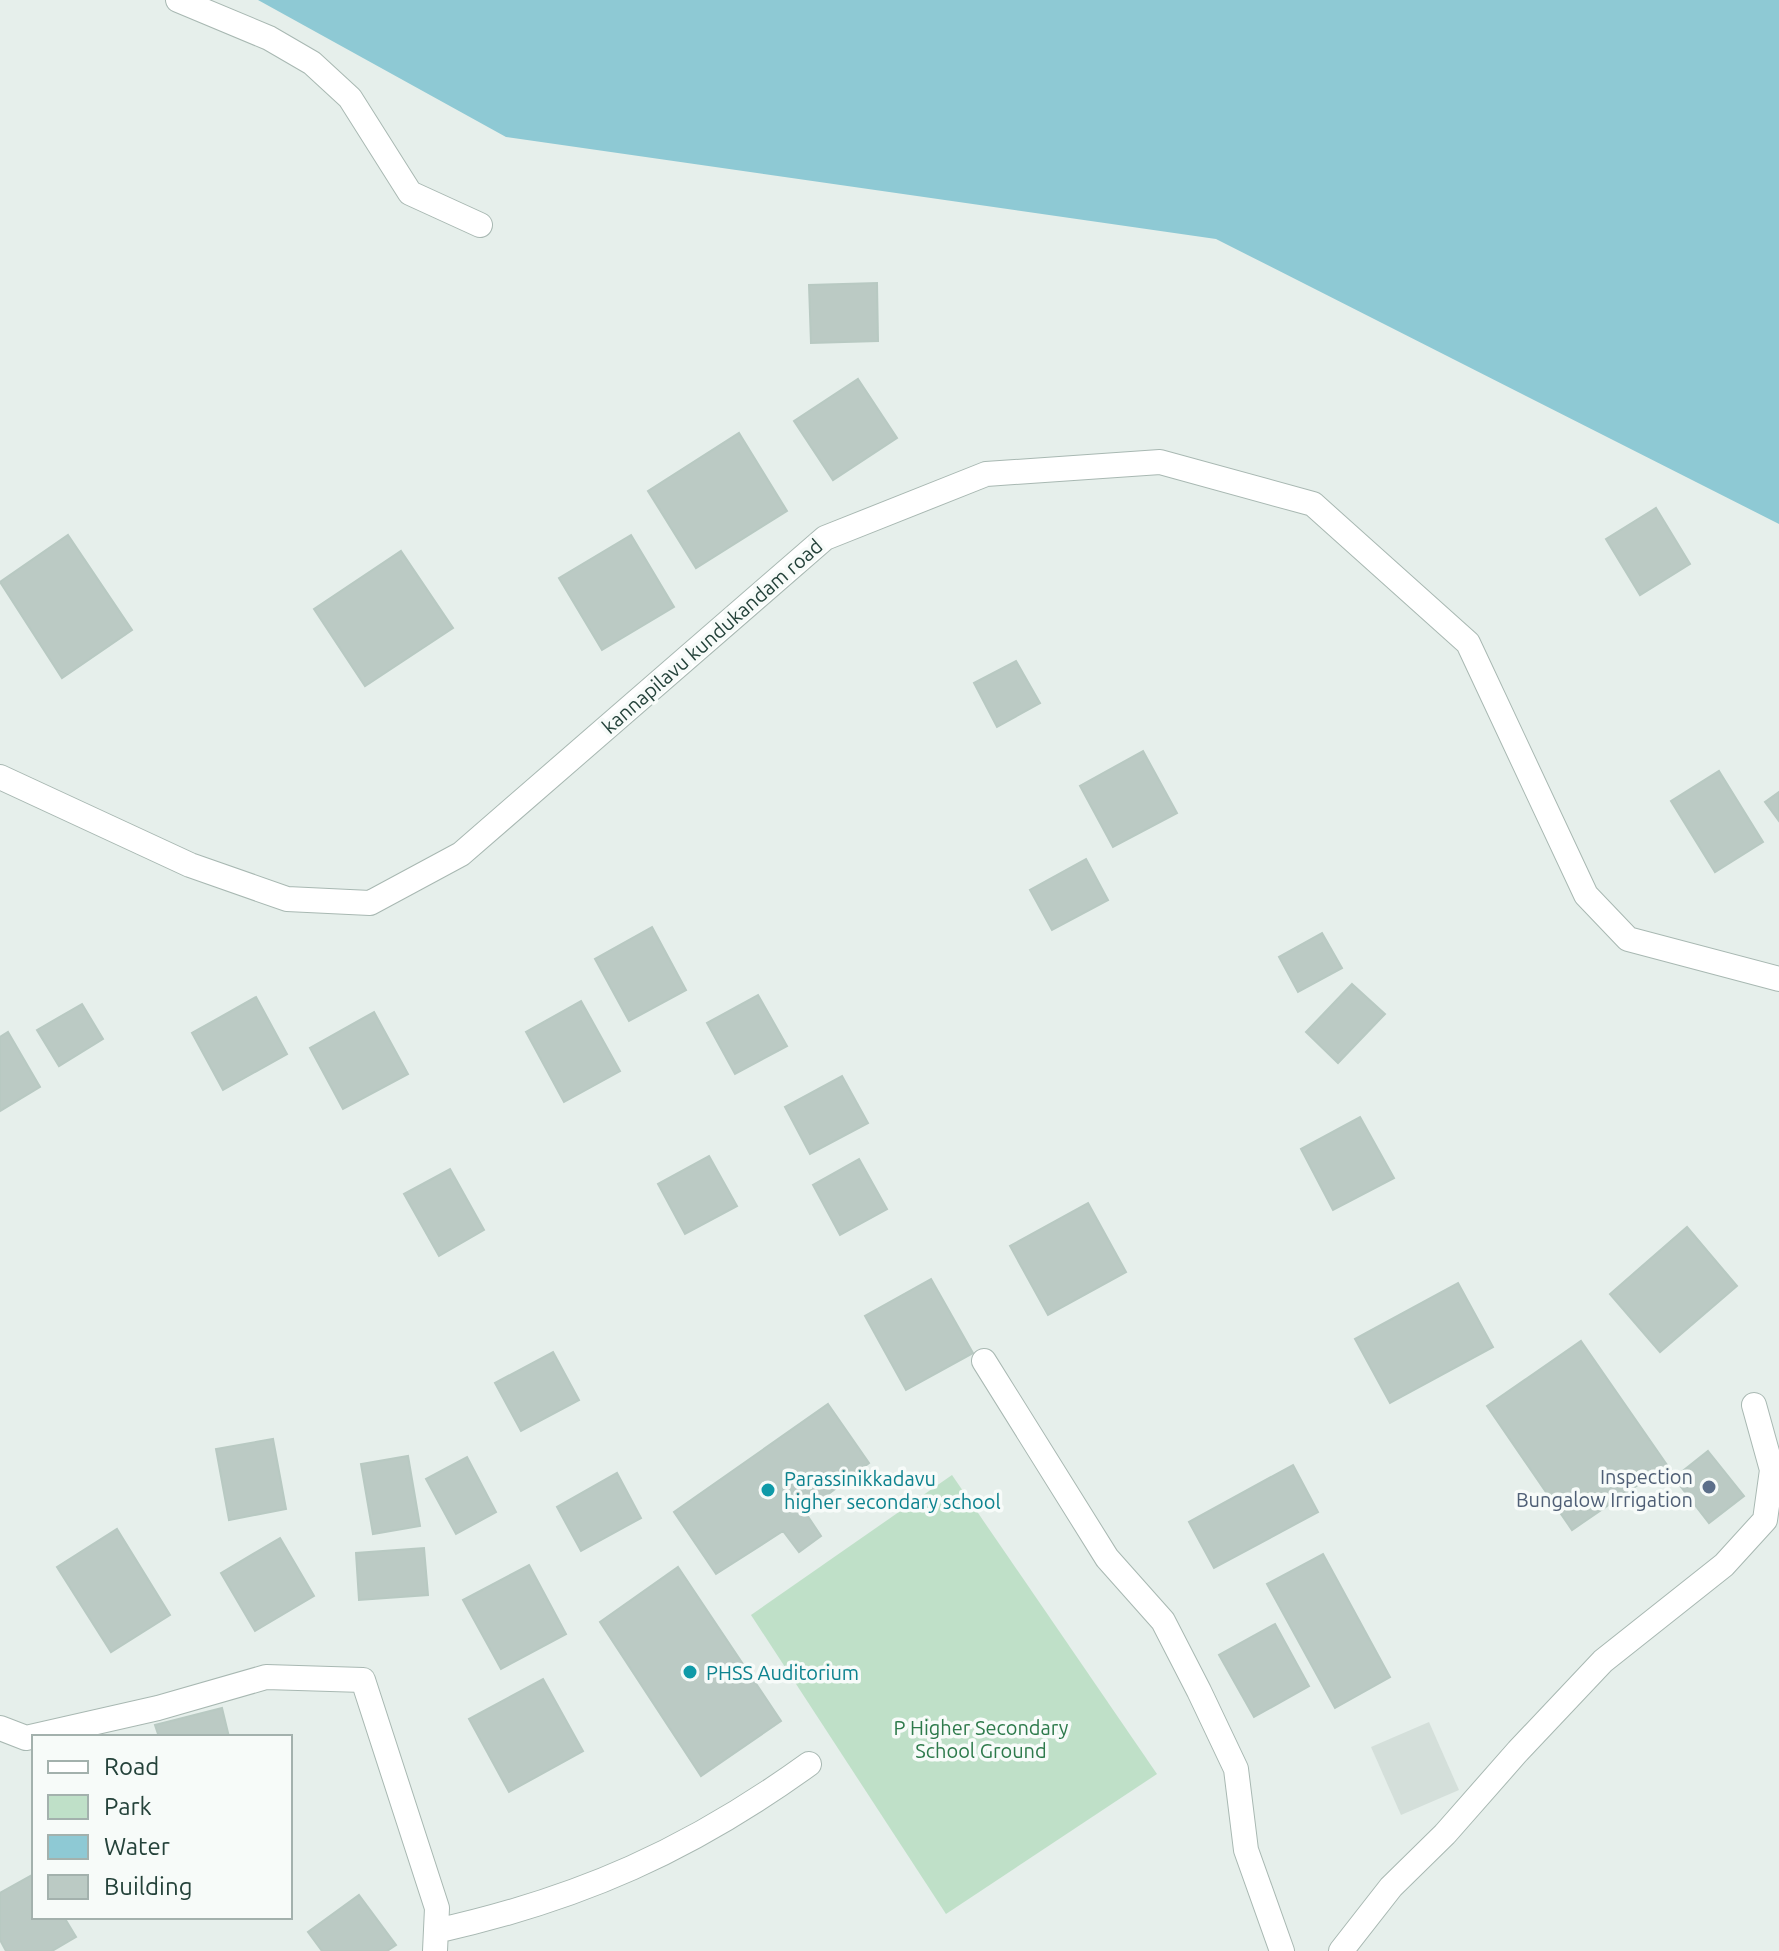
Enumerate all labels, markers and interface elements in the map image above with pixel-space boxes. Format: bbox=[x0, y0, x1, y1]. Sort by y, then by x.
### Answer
street label: kannapilavu kundukandam road bbox=[597, 534, 827, 738]
place label: Inspection Bungalow Irrigation bbox=[1516, 1465, 1693, 1511]
place label: Parassinikkadavu higher secondary school bbox=[784, 1467, 1001, 1513]
marker: Inspection Bungalow Irrigation bbox=[1700, 1478, 1718, 1496]
marker: Parassinikkadavu higher secondary school bbox=[759, 1481, 777, 1499]
place label: PHSS Auditorium bbox=[706, 1661, 859, 1684]
marker: PHSS Auditorium bbox=[681, 1663, 699, 1681]
park label: P Higher Secondary School Ground bbox=[894, 1716, 1069, 1762]
legend bbox=[32, 1735, 292, 1919]
text: Road bbox=[104, 1753, 159, 1780]
text: Park bbox=[104, 1793, 152, 1820]
text: Water bbox=[104, 1833, 170, 1860]
text: Building bbox=[104, 1873, 192, 1900]

